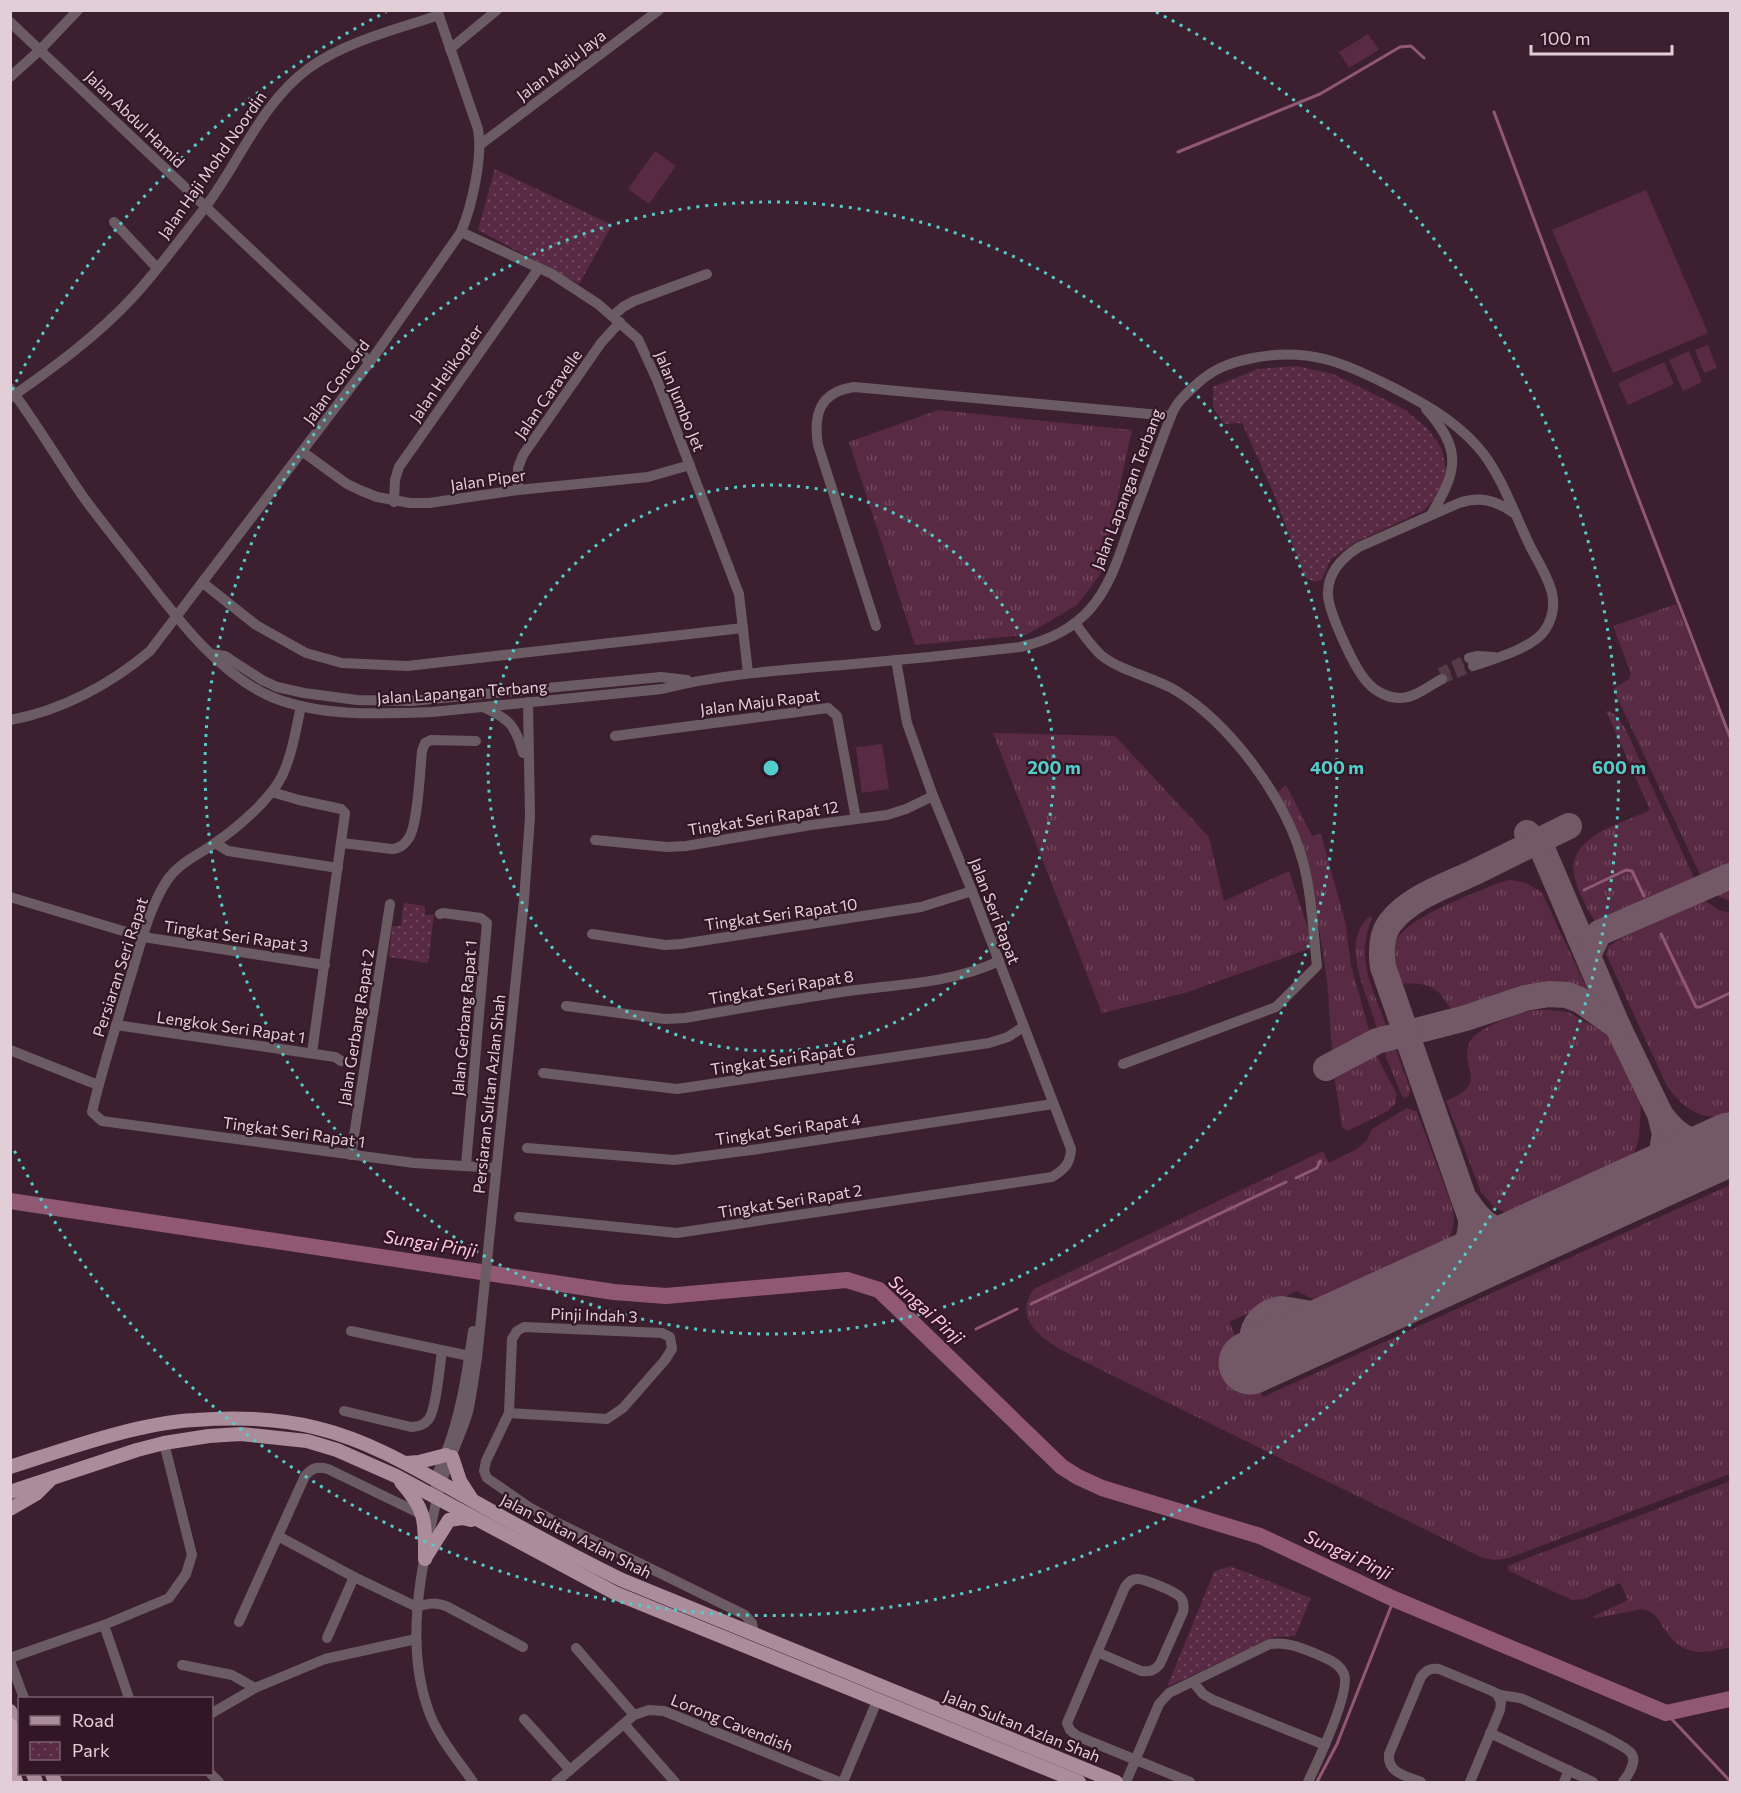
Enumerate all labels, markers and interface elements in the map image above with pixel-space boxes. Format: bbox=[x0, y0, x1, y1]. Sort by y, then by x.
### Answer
scale bar bbox=[1531, 18, 1672, 56]
street label: Jalan Maju Jaya bbox=[512, 25, 609, 104]
text: 100 m bbox=[1540, 27, 1590, 49]
street label: Jalan Abdul Hamid bbox=[82, 66, 189, 171]
street label: Jalan Haji Mohd Noordin bbox=[153, 87, 270, 242]
street label: Jalan Helikopter bbox=[405, 320, 487, 425]
street label: Jalan Concord bbox=[298, 336, 373, 428]
street label: Jalan Caravelle bbox=[510, 346, 585, 442]
street label: Jalan Jumbo Jet bbox=[652, 348, 709, 454]
street label: Jalan Lapangan Terbang bbox=[1087, 405, 1166, 572]
street label: Jalan Piper bbox=[449, 465, 528, 494]
street label: Jalan Lapangan Terbang bbox=[376, 676, 548, 707]
street label: Jalan Maju Rapat bbox=[699, 685, 821, 718]
text: 200 m bbox=[1027, 756, 1081, 778]
text: 400 m bbox=[1310, 756, 1364, 778]
text: 600 m bbox=[1592, 756, 1646, 778]
centre of rings bbox=[761, 758, 781, 778]
street label: Tingkat Seri Rapat 12 bbox=[686, 796, 840, 839]
street label: Jalan Seri Rapat bbox=[966, 855, 1025, 967]
street label: Tingkat Seri Rapat 10 bbox=[703, 893, 859, 934]
street label: Persiaran Seri Rapat bbox=[88, 894, 151, 1039]
street label: Tingkat Seri Rapat 3 bbox=[163, 916, 310, 955]
street label: Jalan Gerbang Rapat 1 bbox=[447, 939, 480, 1097]
street label: Jalan Gerbang Rapat 2 bbox=[334, 947, 377, 1107]
street label: Tingkat Seri Rapat 8 bbox=[707, 966, 855, 1007]
street label: Persiaran Sultan Azlan Shah bbox=[469, 993, 508, 1194]
street label: Lengkok Seri Rapat 1 bbox=[156, 1007, 307, 1046]
street label: Tingkat Seri Rapat 6 bbox=[709, 1039, 857, 1078]
street label: Tingkat Seri Rapat 4 bbox=[714, 1109, 862, 1148]
street label: Tingkat Seri Rapat 1 bbox=[222, 1112, 366, 1151]
street label: Tingkat Seri Rapat 2 bbox=[717, 1180, 863, 1221]
water label: Sungai Pinji bbox=[382, 1225, 479, 1261]
water label: Sungai Pinji bbox=[885, 1270, 970, 1350]
street label: Pinji Indah 3 bbox=[550, 1303, 638, 1326]
street label: Jalan Sultan Azlan Shah bbox=[498, 1489, 655, 1582]
water label: Sungai Pinji bbox=[1301, 1524, 1397, 1584]
street label: Jalan Sultan Azlan Shah bbox=[941, 1685, 1103, 1766]
street label: Lorong Cavendish bbox=[668, 1689, 796, 1756]
legend bbox=[18, 1697, 213, 1775]
text: Road bbox=[72, 1709, 114, 1731]
text: Park bbox=[72, 1739, 110, 1761]

